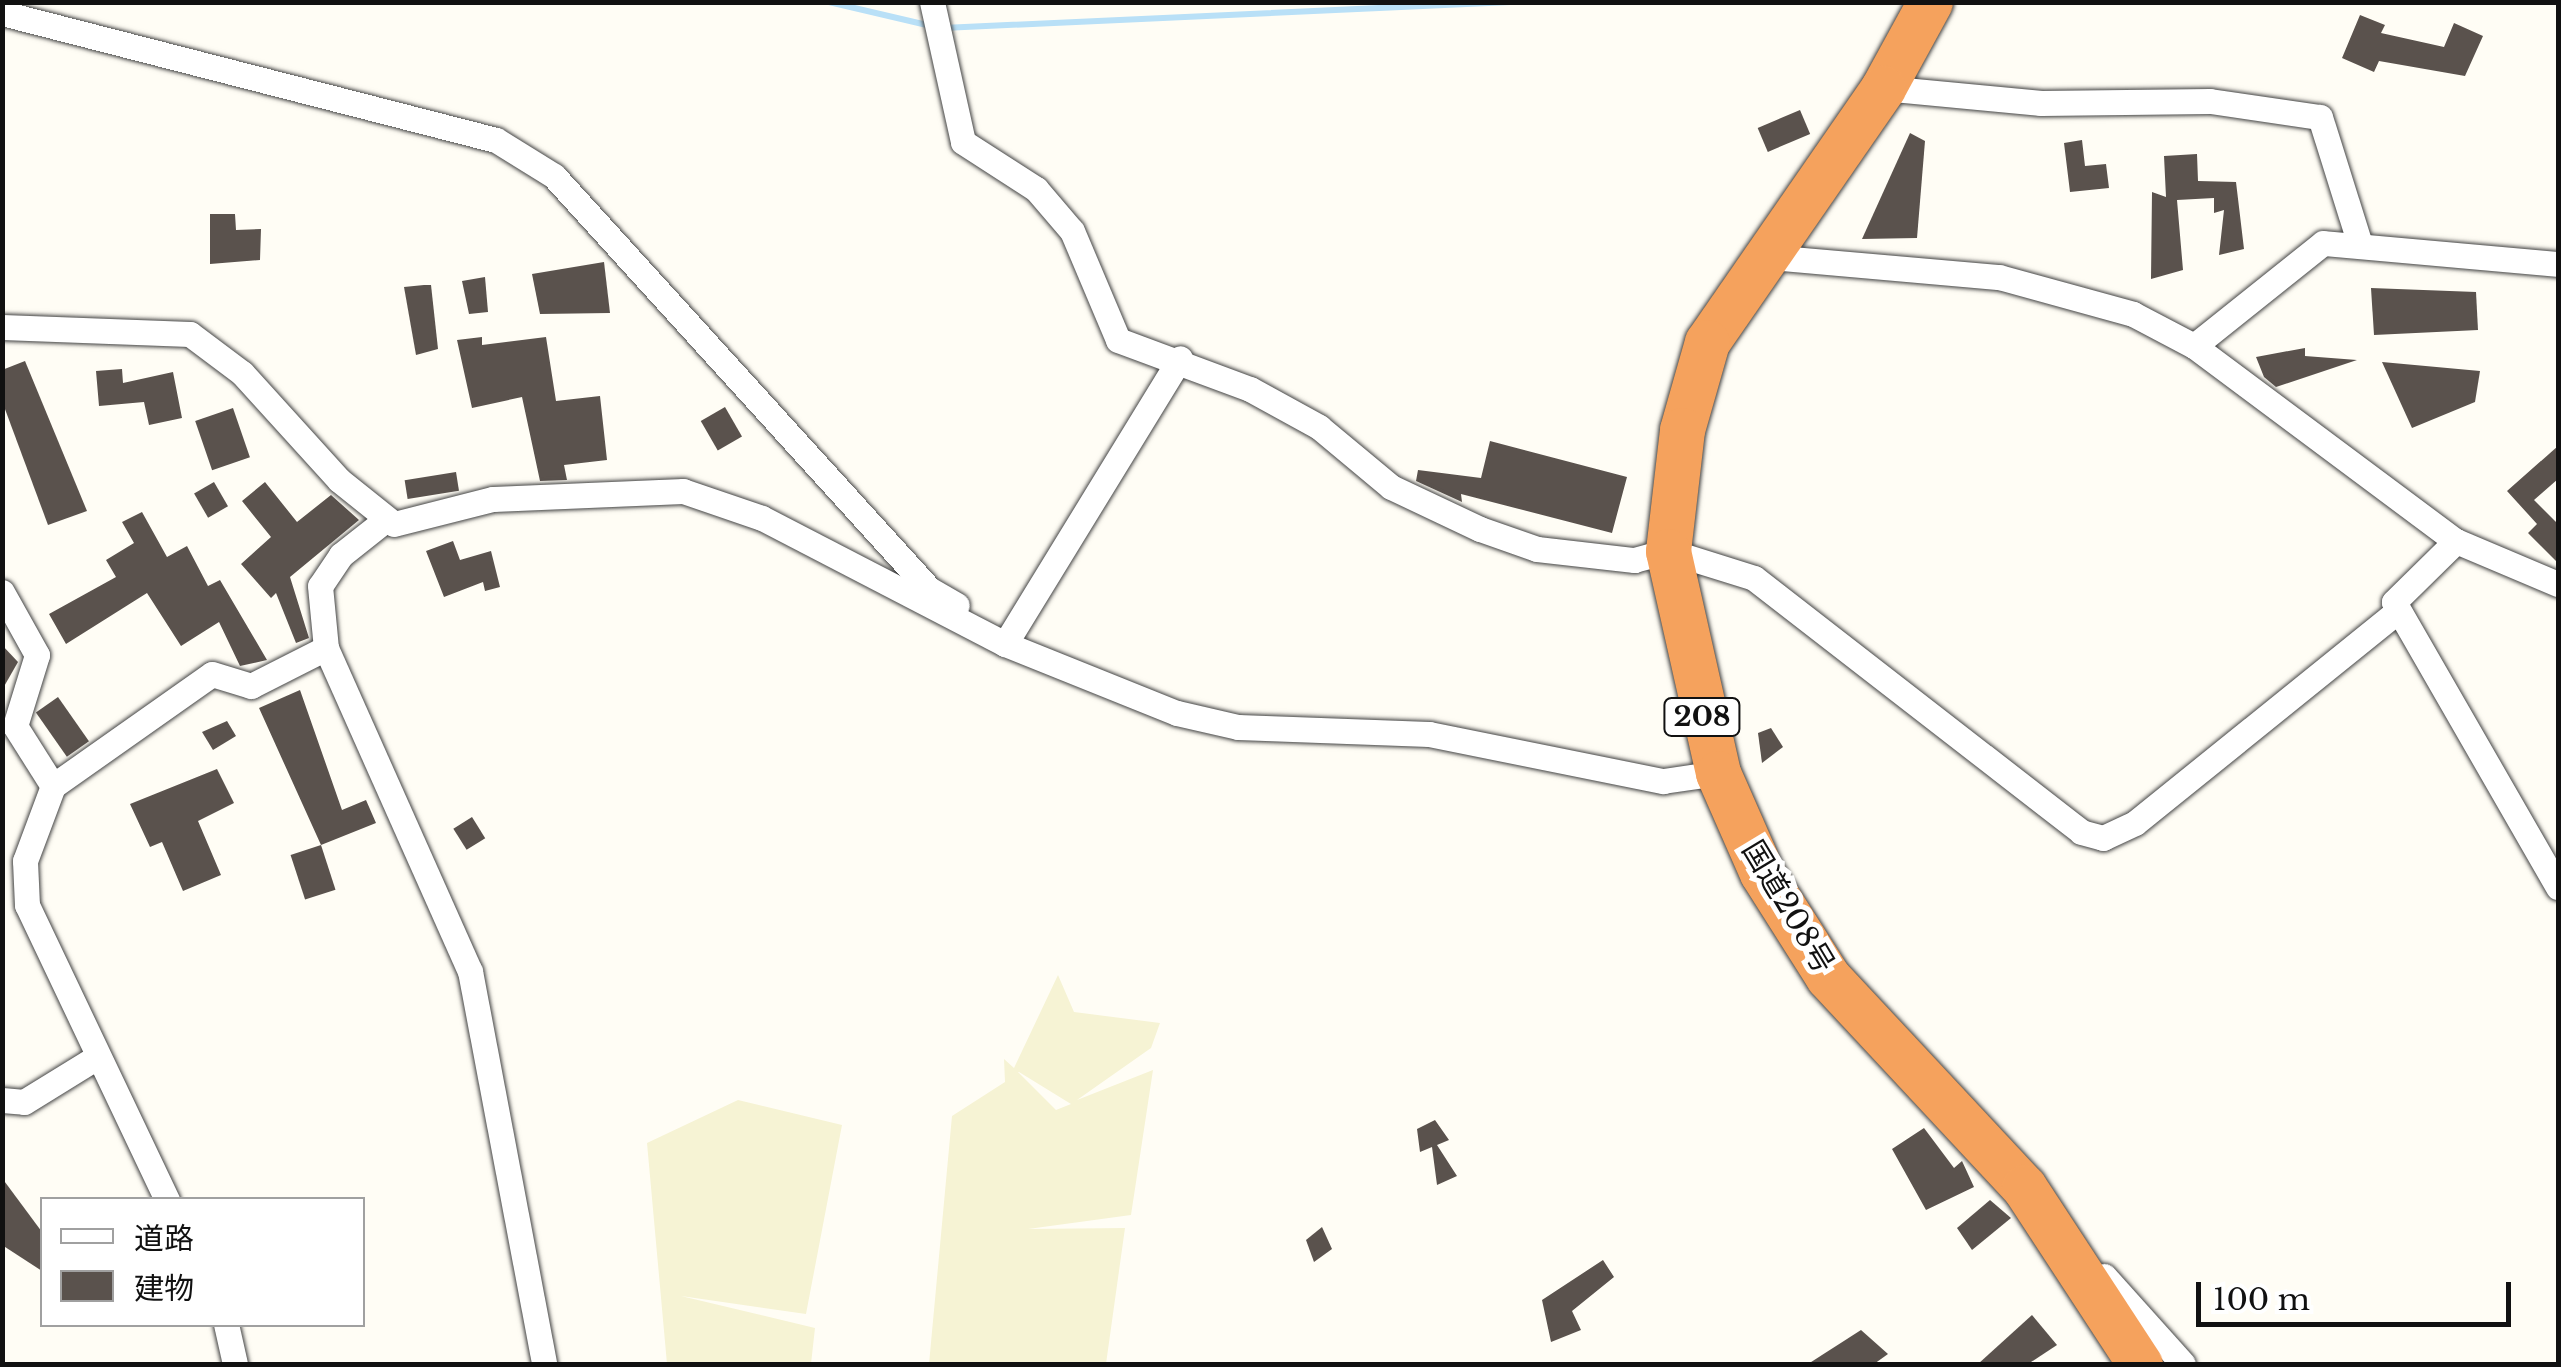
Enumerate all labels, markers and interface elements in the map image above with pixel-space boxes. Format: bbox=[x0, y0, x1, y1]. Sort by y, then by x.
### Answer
road number: 208 bbox=[1662, 694, 1742, 740]
street label: 国道208号 bbox=[1734, 834, 1842, 980]
legend bbox=[40, 1197, 365, 1327]
text: 道路 bbox=[134, 1220, 194, 1257]
scale bar bbox=[2201, 1262, 2516, 1324]
text: 建物 bbox=[134, 1270, 194, 1307]
text: 100 m bbox=[2213, 1281, 2310, 1318]

